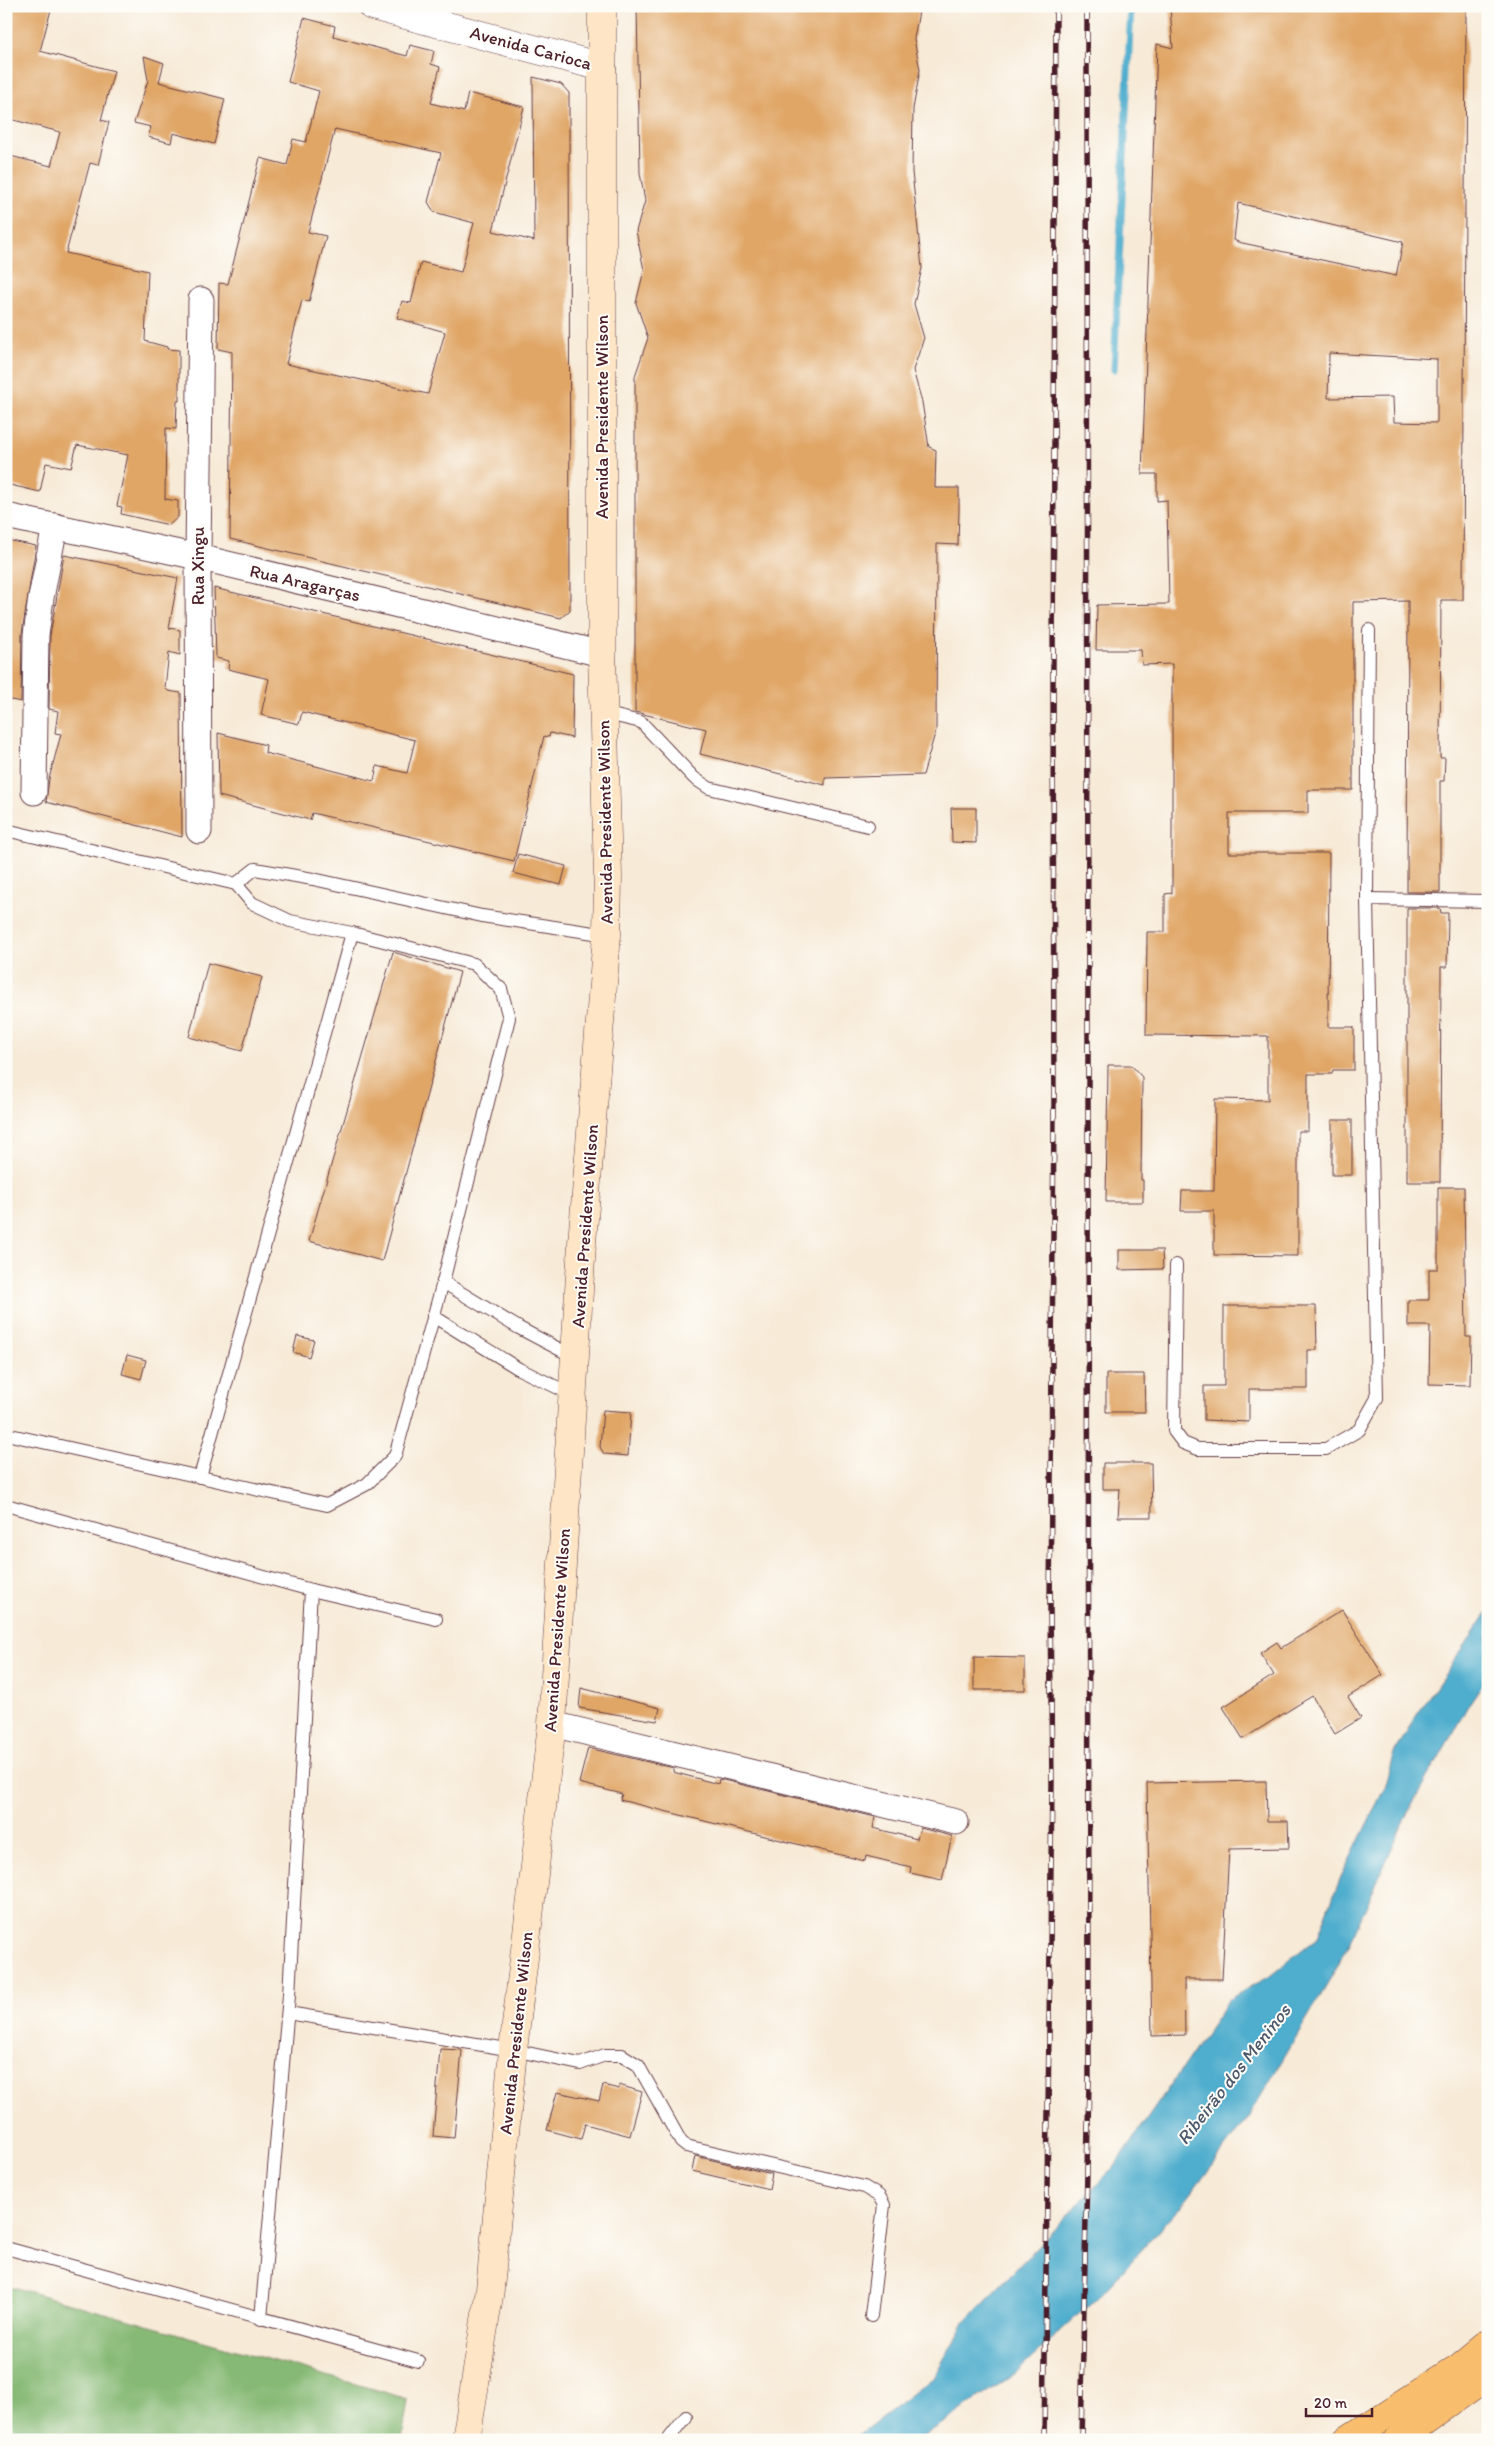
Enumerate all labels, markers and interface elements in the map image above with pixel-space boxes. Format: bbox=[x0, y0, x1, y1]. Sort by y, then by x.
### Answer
street label: Avenida Carioca bbox=[468, 21, 595, 75]
street label: Avenida Presidente Wilson bbox=[591, 315, 613, 519]
street label: Rua Xingu bbox=[187, 527, 209, 605]
street label: Rua Aragarças bbox=[248, 560, 362, 606]
street label: Avenida Presidente Wilson bbox=[592, 719, 618, 924]
street label: Avenida Presidente Wilson bbox=[567, 1123, 603, 1329]
street label: Avenida Presidente Wilson bbox=[539, 1527, 575, 1733]
street label: Avenida Presidente Wilson bbox=[494, 1930, 538, 2136]
water label: Ribeirão dos Meninos bbox=[1171, 1998, 1296, 2149]
scale bar bbox=[1306, 2386, 1373, 2418]
text: 20 m bbox=[1314, 2394, 1348, 2412]

